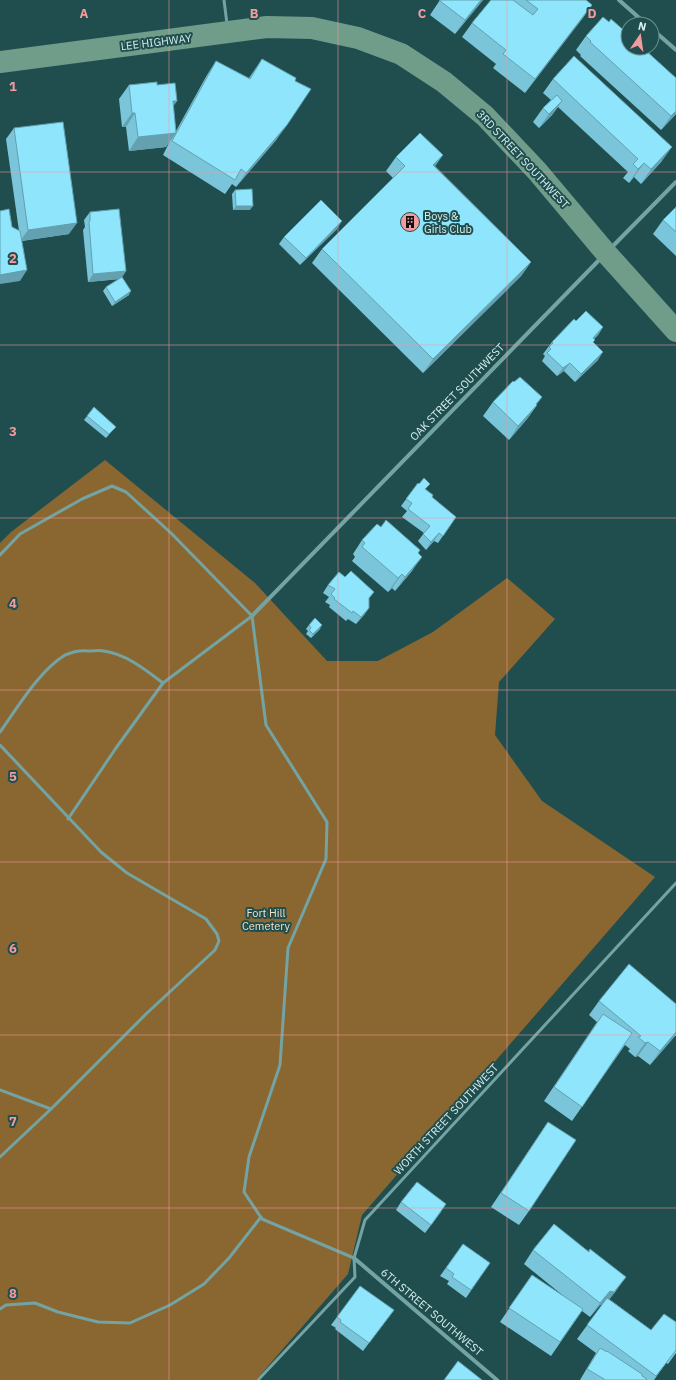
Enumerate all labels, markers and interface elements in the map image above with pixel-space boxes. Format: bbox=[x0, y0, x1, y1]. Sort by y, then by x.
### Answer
text: A bbox=[80, 5, 89, 22]
text: B bbox=[250, 5, 259, 22]
text: C bbox=[418, 5, 427, 22]
text: D bbox=[587, 5, 597, 22]
north arrow bbox=[620, 16, 660, 56]
text: N bbox=[637, 19, 648, 34]
street label: LEE HIGHWAY bbox=[120, 31, 193, 53]
text: 1 bbox=[9, 78, 17, 95]
street label: 3RD STREET SOUTHWEST bbox=[474, 107, 573, 212]
place label: Boys & Girls Club bbox=[424, 209, 472, 236]
building icon: Boys & Girls Club bbox=[399, 211, 421, 233]
text: 2 bbox=[9, 250, 17, 267]
street label: OAK STREET SOUTHWEST bbox=[407, 340, 508, 444]
text: 3 bbox=[9, 423, 17, 440]
text: 4 bbox=[9, 595, 17, 612]
text: 5 bbox=[9, 768, 17, 785]
park label: Fort Hill Cemetery bbox=[242, 906, 291, 933]
text: 6 bbox=[9, 940, 17, 957]
street label: WORTH STREET SOUTHWEST bbox=[391, 1060, 502, 1177]
text: 7 bbox=[9, 1113, 17, 1130]
street label: 6TH STREET SOUTHWEST bbox=[378, 1265, 486, 1359]
text: 8 bbox=[9, 1285, 17, 1302]

